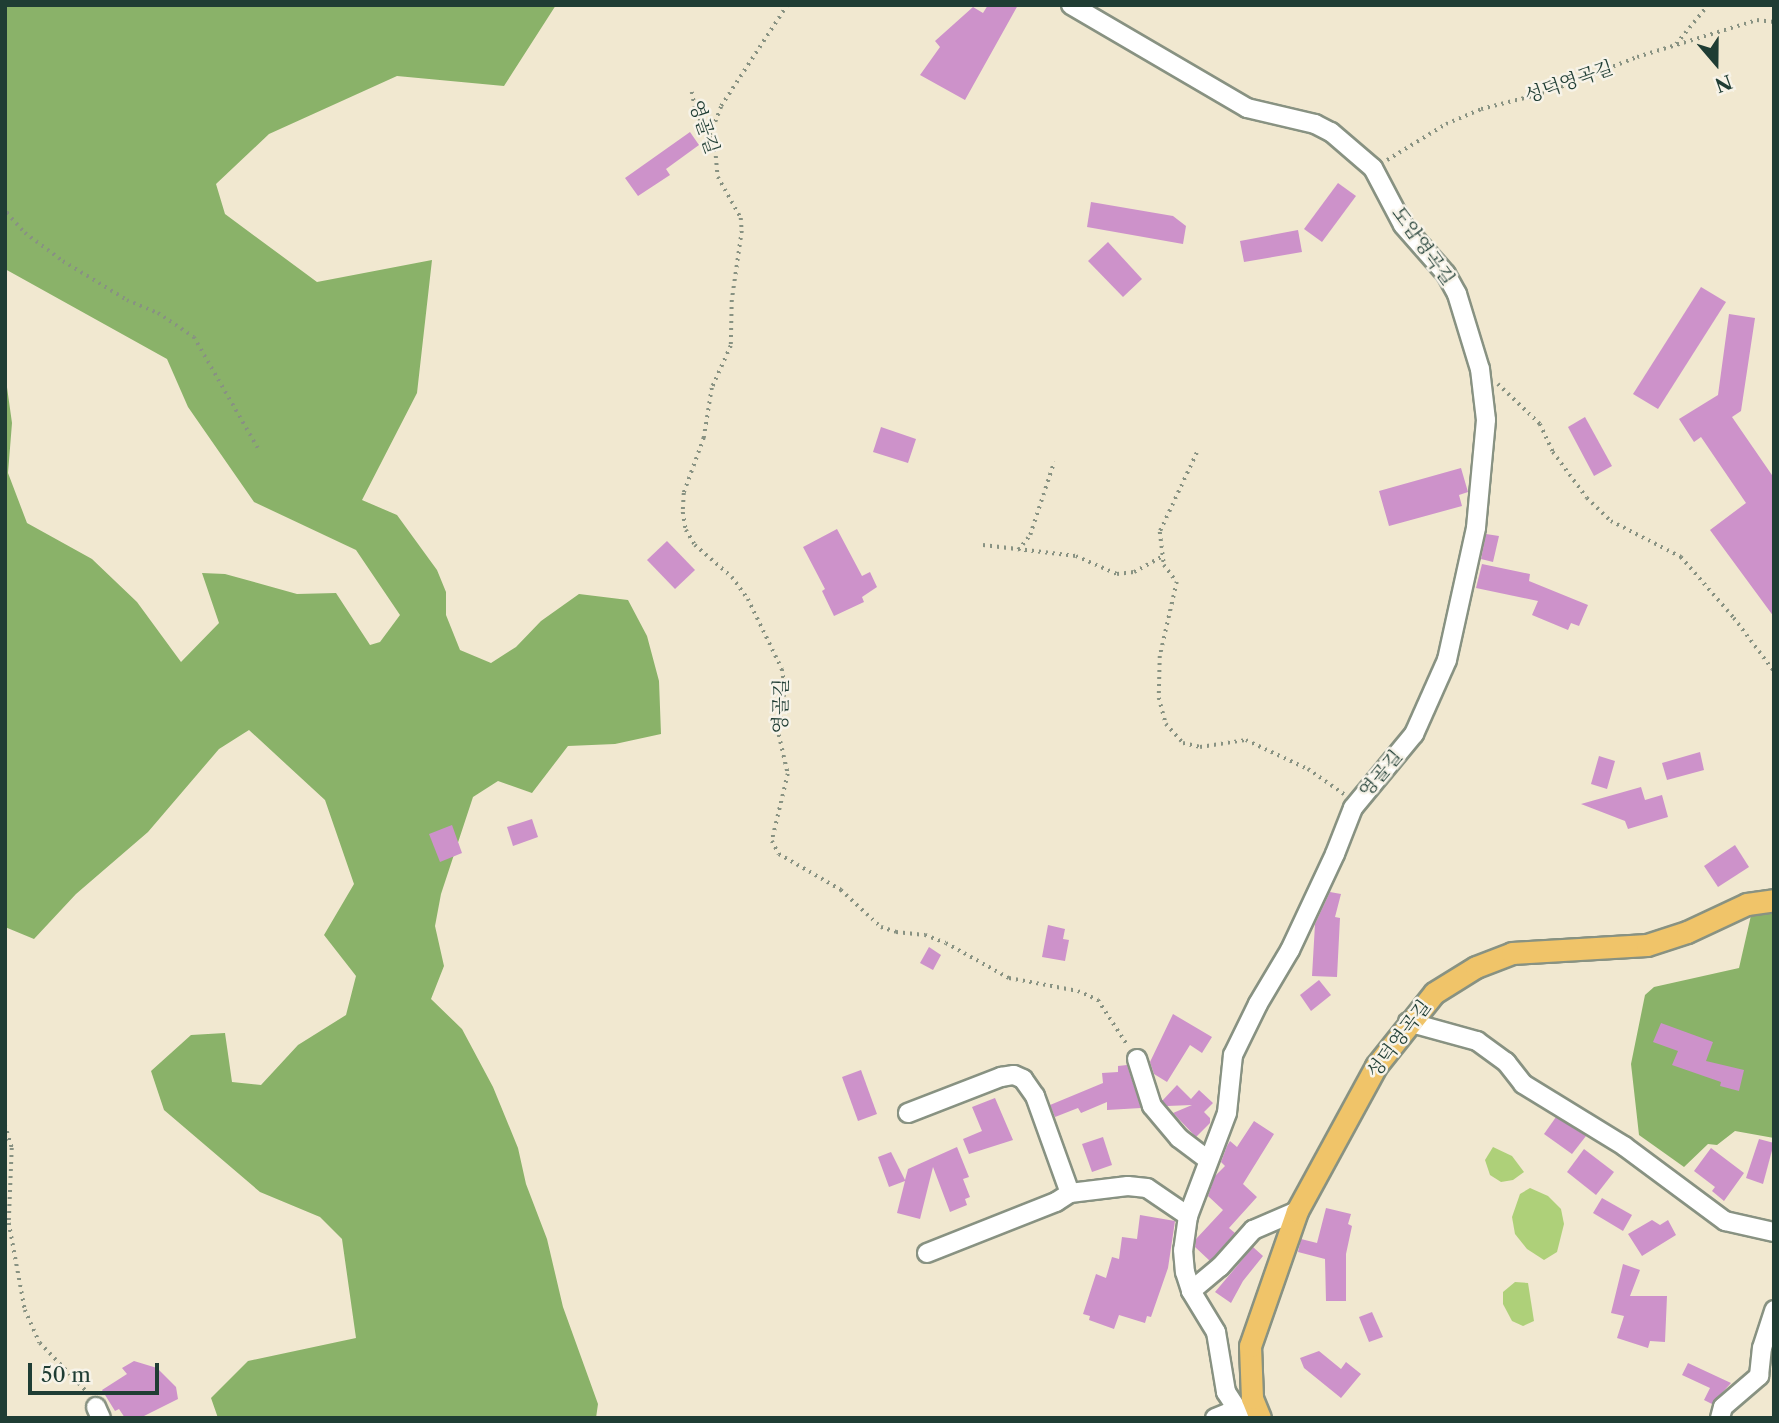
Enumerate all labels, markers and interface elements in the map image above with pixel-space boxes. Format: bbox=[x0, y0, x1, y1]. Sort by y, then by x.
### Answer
north arrow bbox=[1681, 28, 1751, 98]
street label: 성덕영곡길 bbox=[1522, 56, 1616, 108]
text: N bbox=[1712, 70, 1735, 97]
street label: 영골길 bbox=[684, 97, 724, 157]
street label: 도암영곡길 bbox=[1387, 202, 1459, 290]
street label: 영골길 bbox=[769, 678, 793, 734]
street label: 영골길 bbox=[1355, 746, 1407, 802]
street label: 성덕영곡길 bbox=[1362, 995, 1436, 1083]
scale bar bbox=[32, 1350, 163, 1394]
text: 50 m bbox=[41, 1362, 91, 1387]

